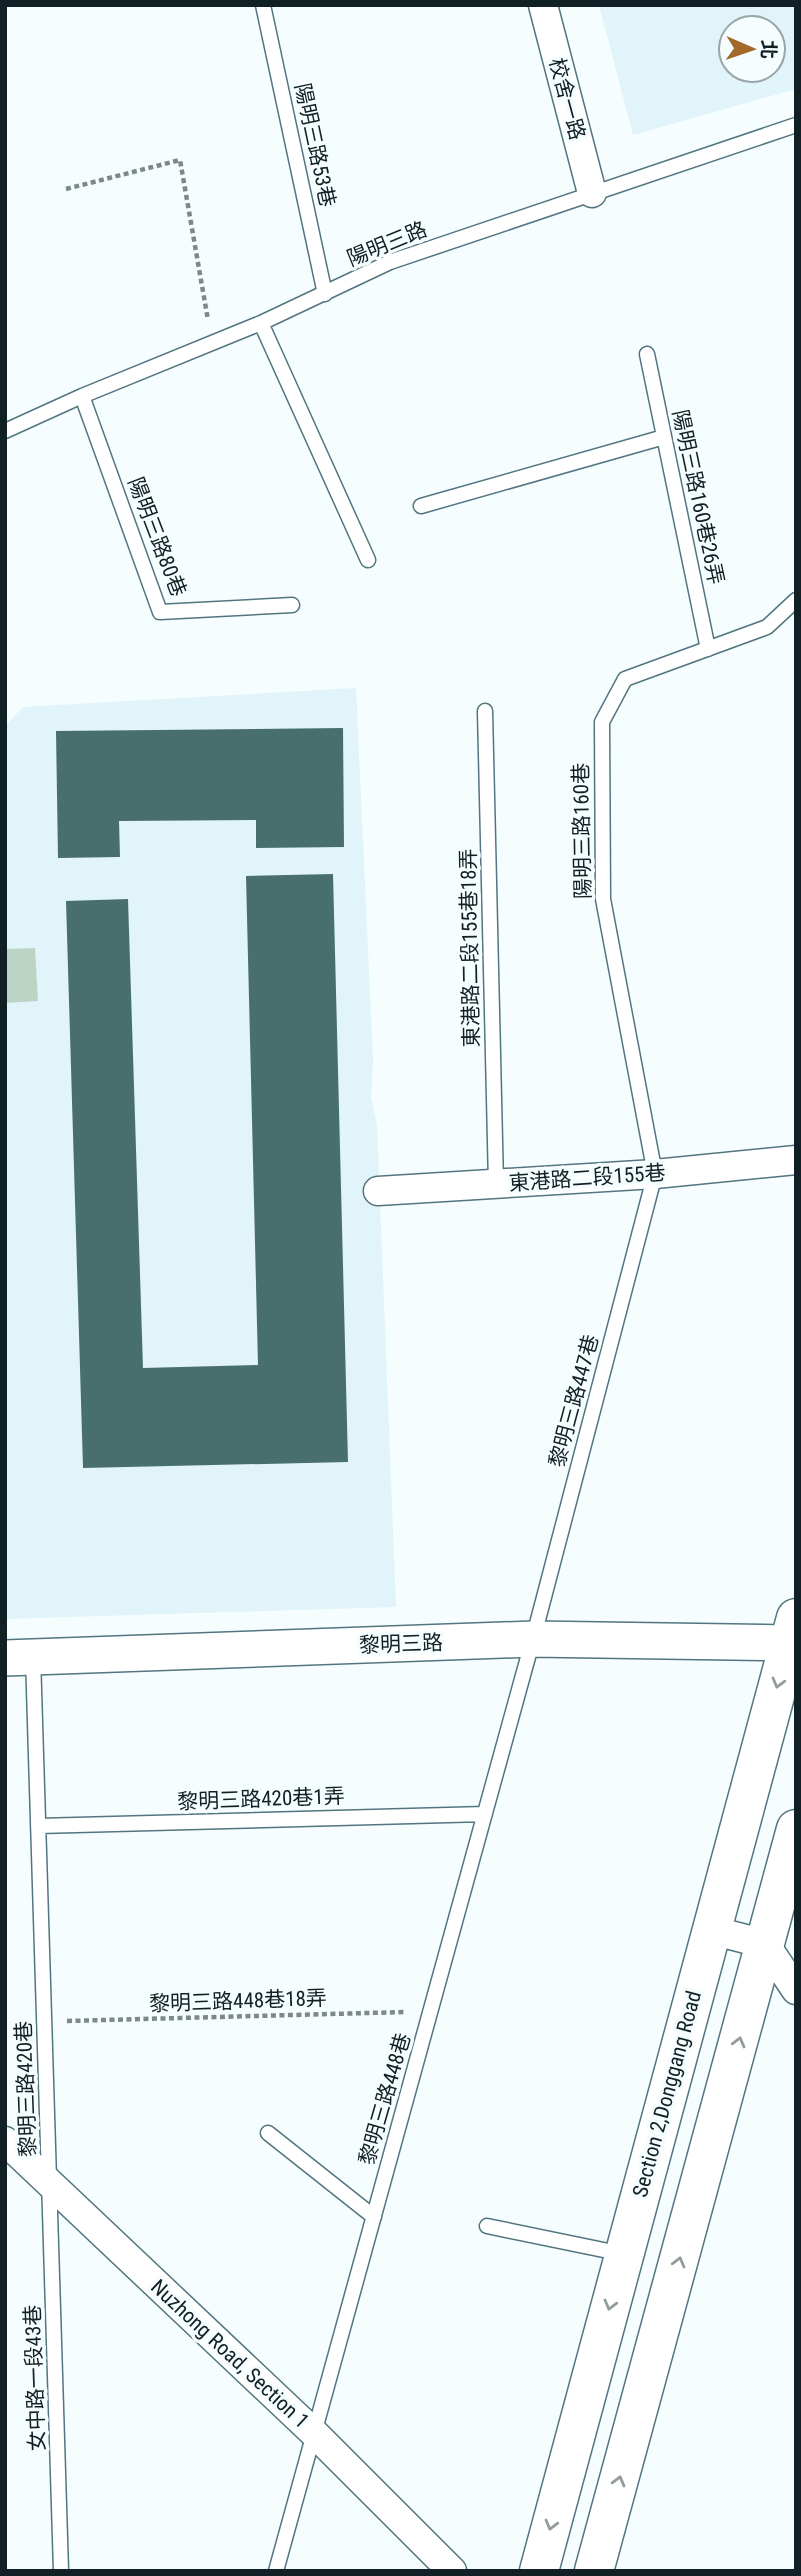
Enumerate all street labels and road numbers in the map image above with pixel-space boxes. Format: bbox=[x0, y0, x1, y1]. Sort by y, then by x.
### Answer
street label: 校舍一路 bbox=[545, 55, 589, 143]
street label: 陽明三路53巷 bbox=[290, 81, 340, 209]
street label: 陽明三路 bbox=[344, 217, 430, 271]
street label: 陽明三路160巷26弄 bbox=[668, 408, 728, 586]
street label: 陽明三路80巷 bbox=[123, 474, 191, 600]
street label: 陽明三路160巷 bbox=[569, 763, 595, 899]
street label: 東港路二段155巷18弄 bbox=[456, 848, 484, 1048]
street label: 東港路二段155巷 bbox=[508, 1161, 666, 1195]
street label: 黎明三路447巷 bbox=[545, 1332, 603, 1470]
street label: 黎明三路 bbox=[359, 1631, 443, 1657]
street label: 黎明三路420巷1弄 bbox=[177, 1784, 345, 1814]
street label: 黎明三路448巷18弄 bbox=[149, 1986, 327, 2016]
street label: Section 2,Donggang Road bbox=[628, 1988, 706, 2200]
street label: 黎明三路420巷 bbox=[12, 2021, 40, 2157]
street label: 黎明三路448巷 bbox=[355, 2030, 415, 2168]
street label: Nuzhong Road, Section 1 bbox=[146, 2275, 314, 2433]
street label: 女中路一段43巷 bbox=[20, 2304, 50, 2452]

